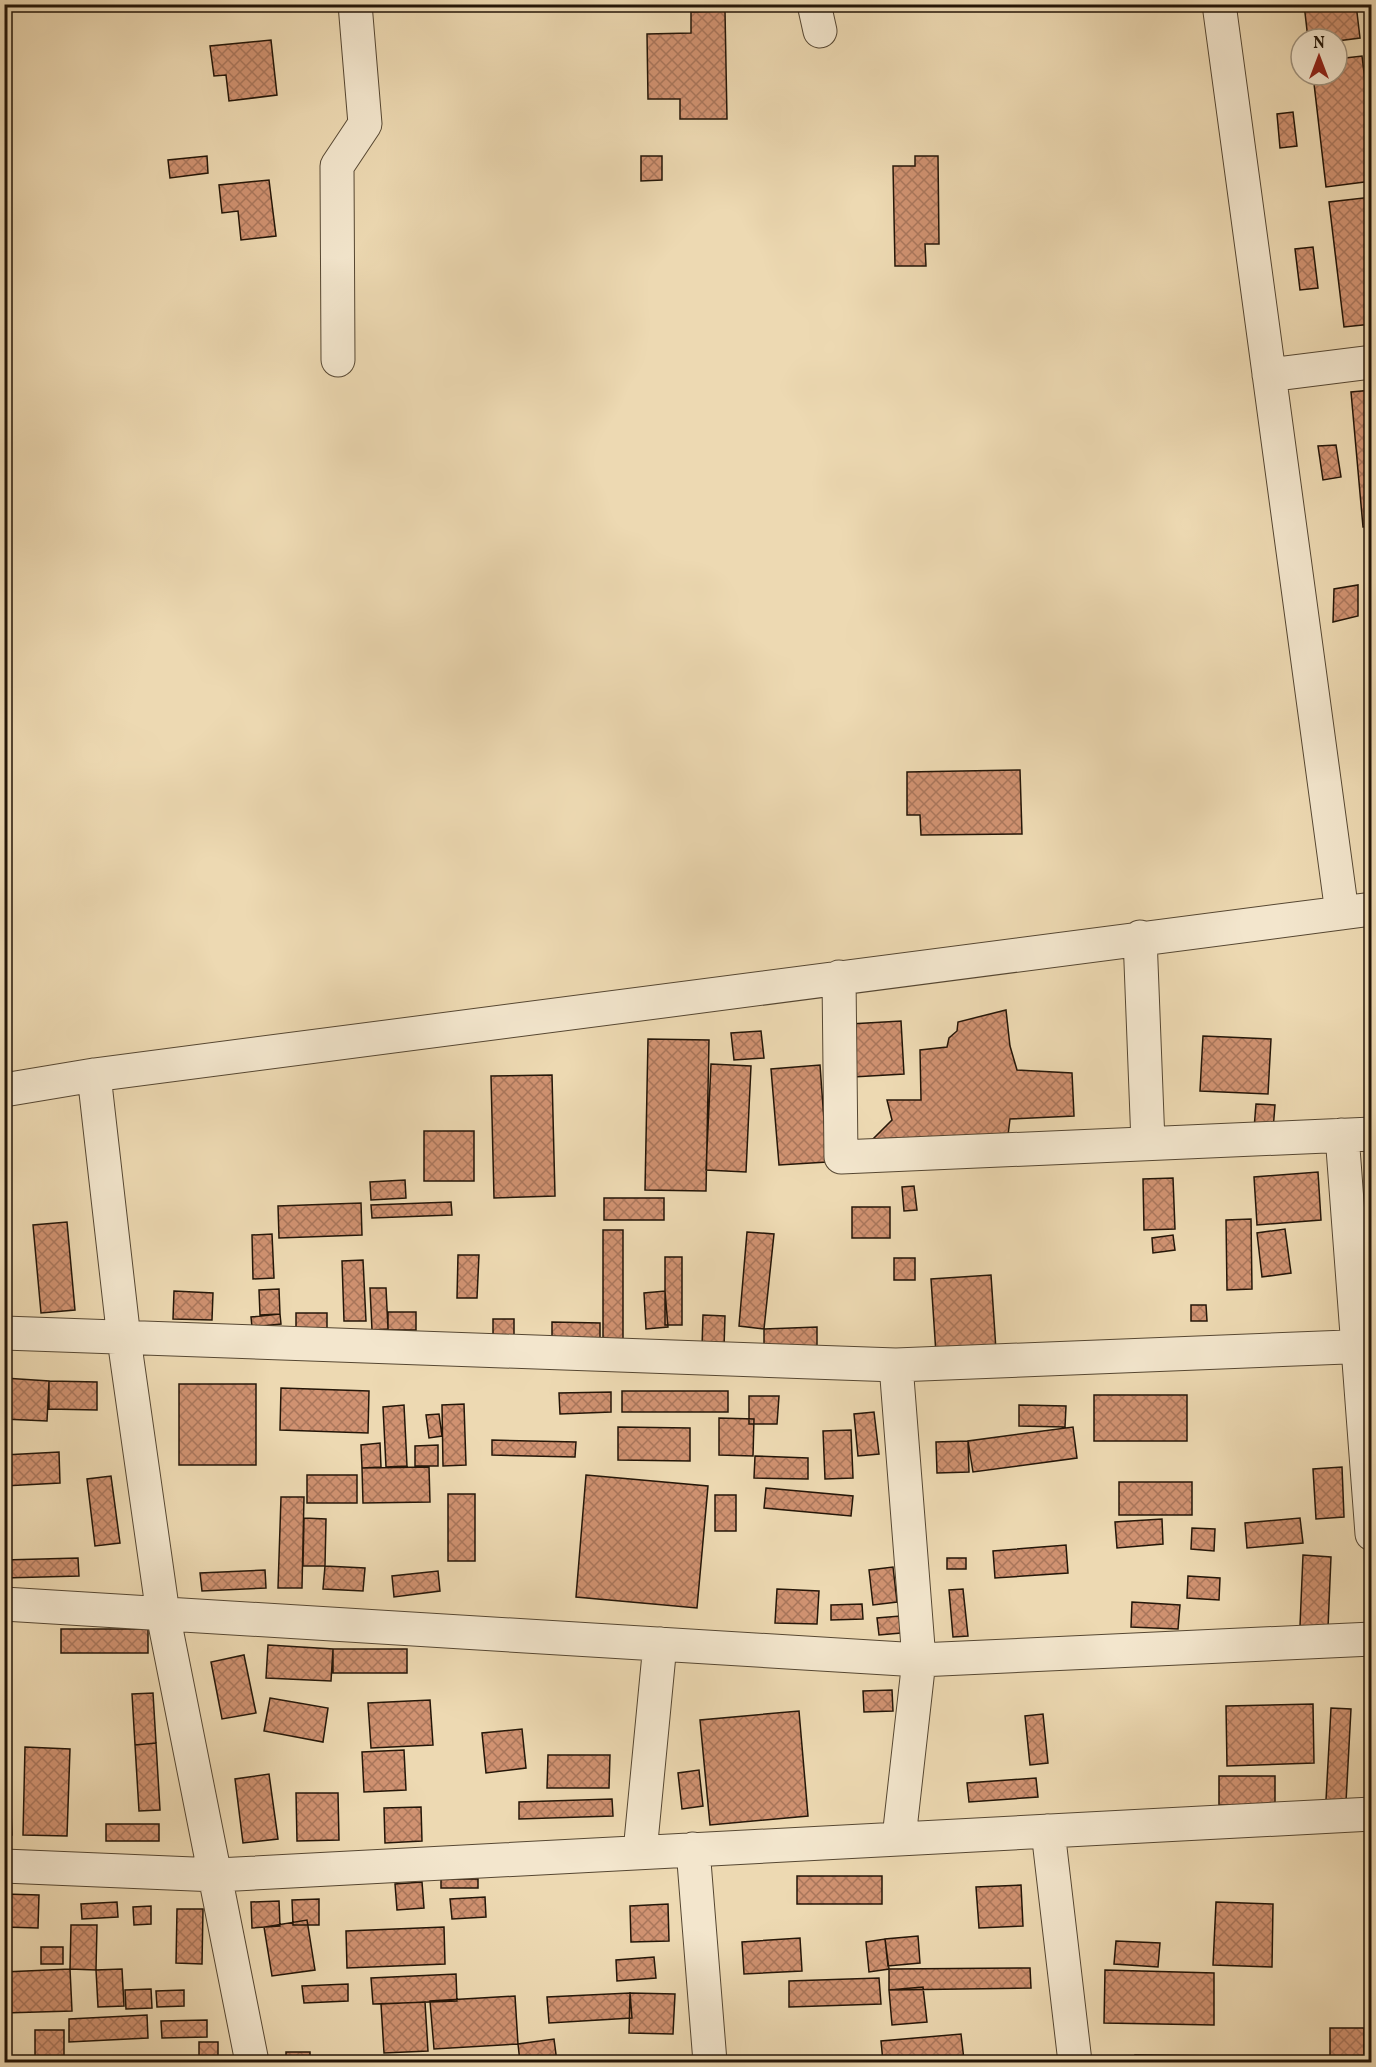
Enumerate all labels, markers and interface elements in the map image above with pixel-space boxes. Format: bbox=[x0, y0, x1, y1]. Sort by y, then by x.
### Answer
north arrow bbox=[1289, 27, 1349, 87]
text: N bbox=[1313, 33, 1325, 55]

